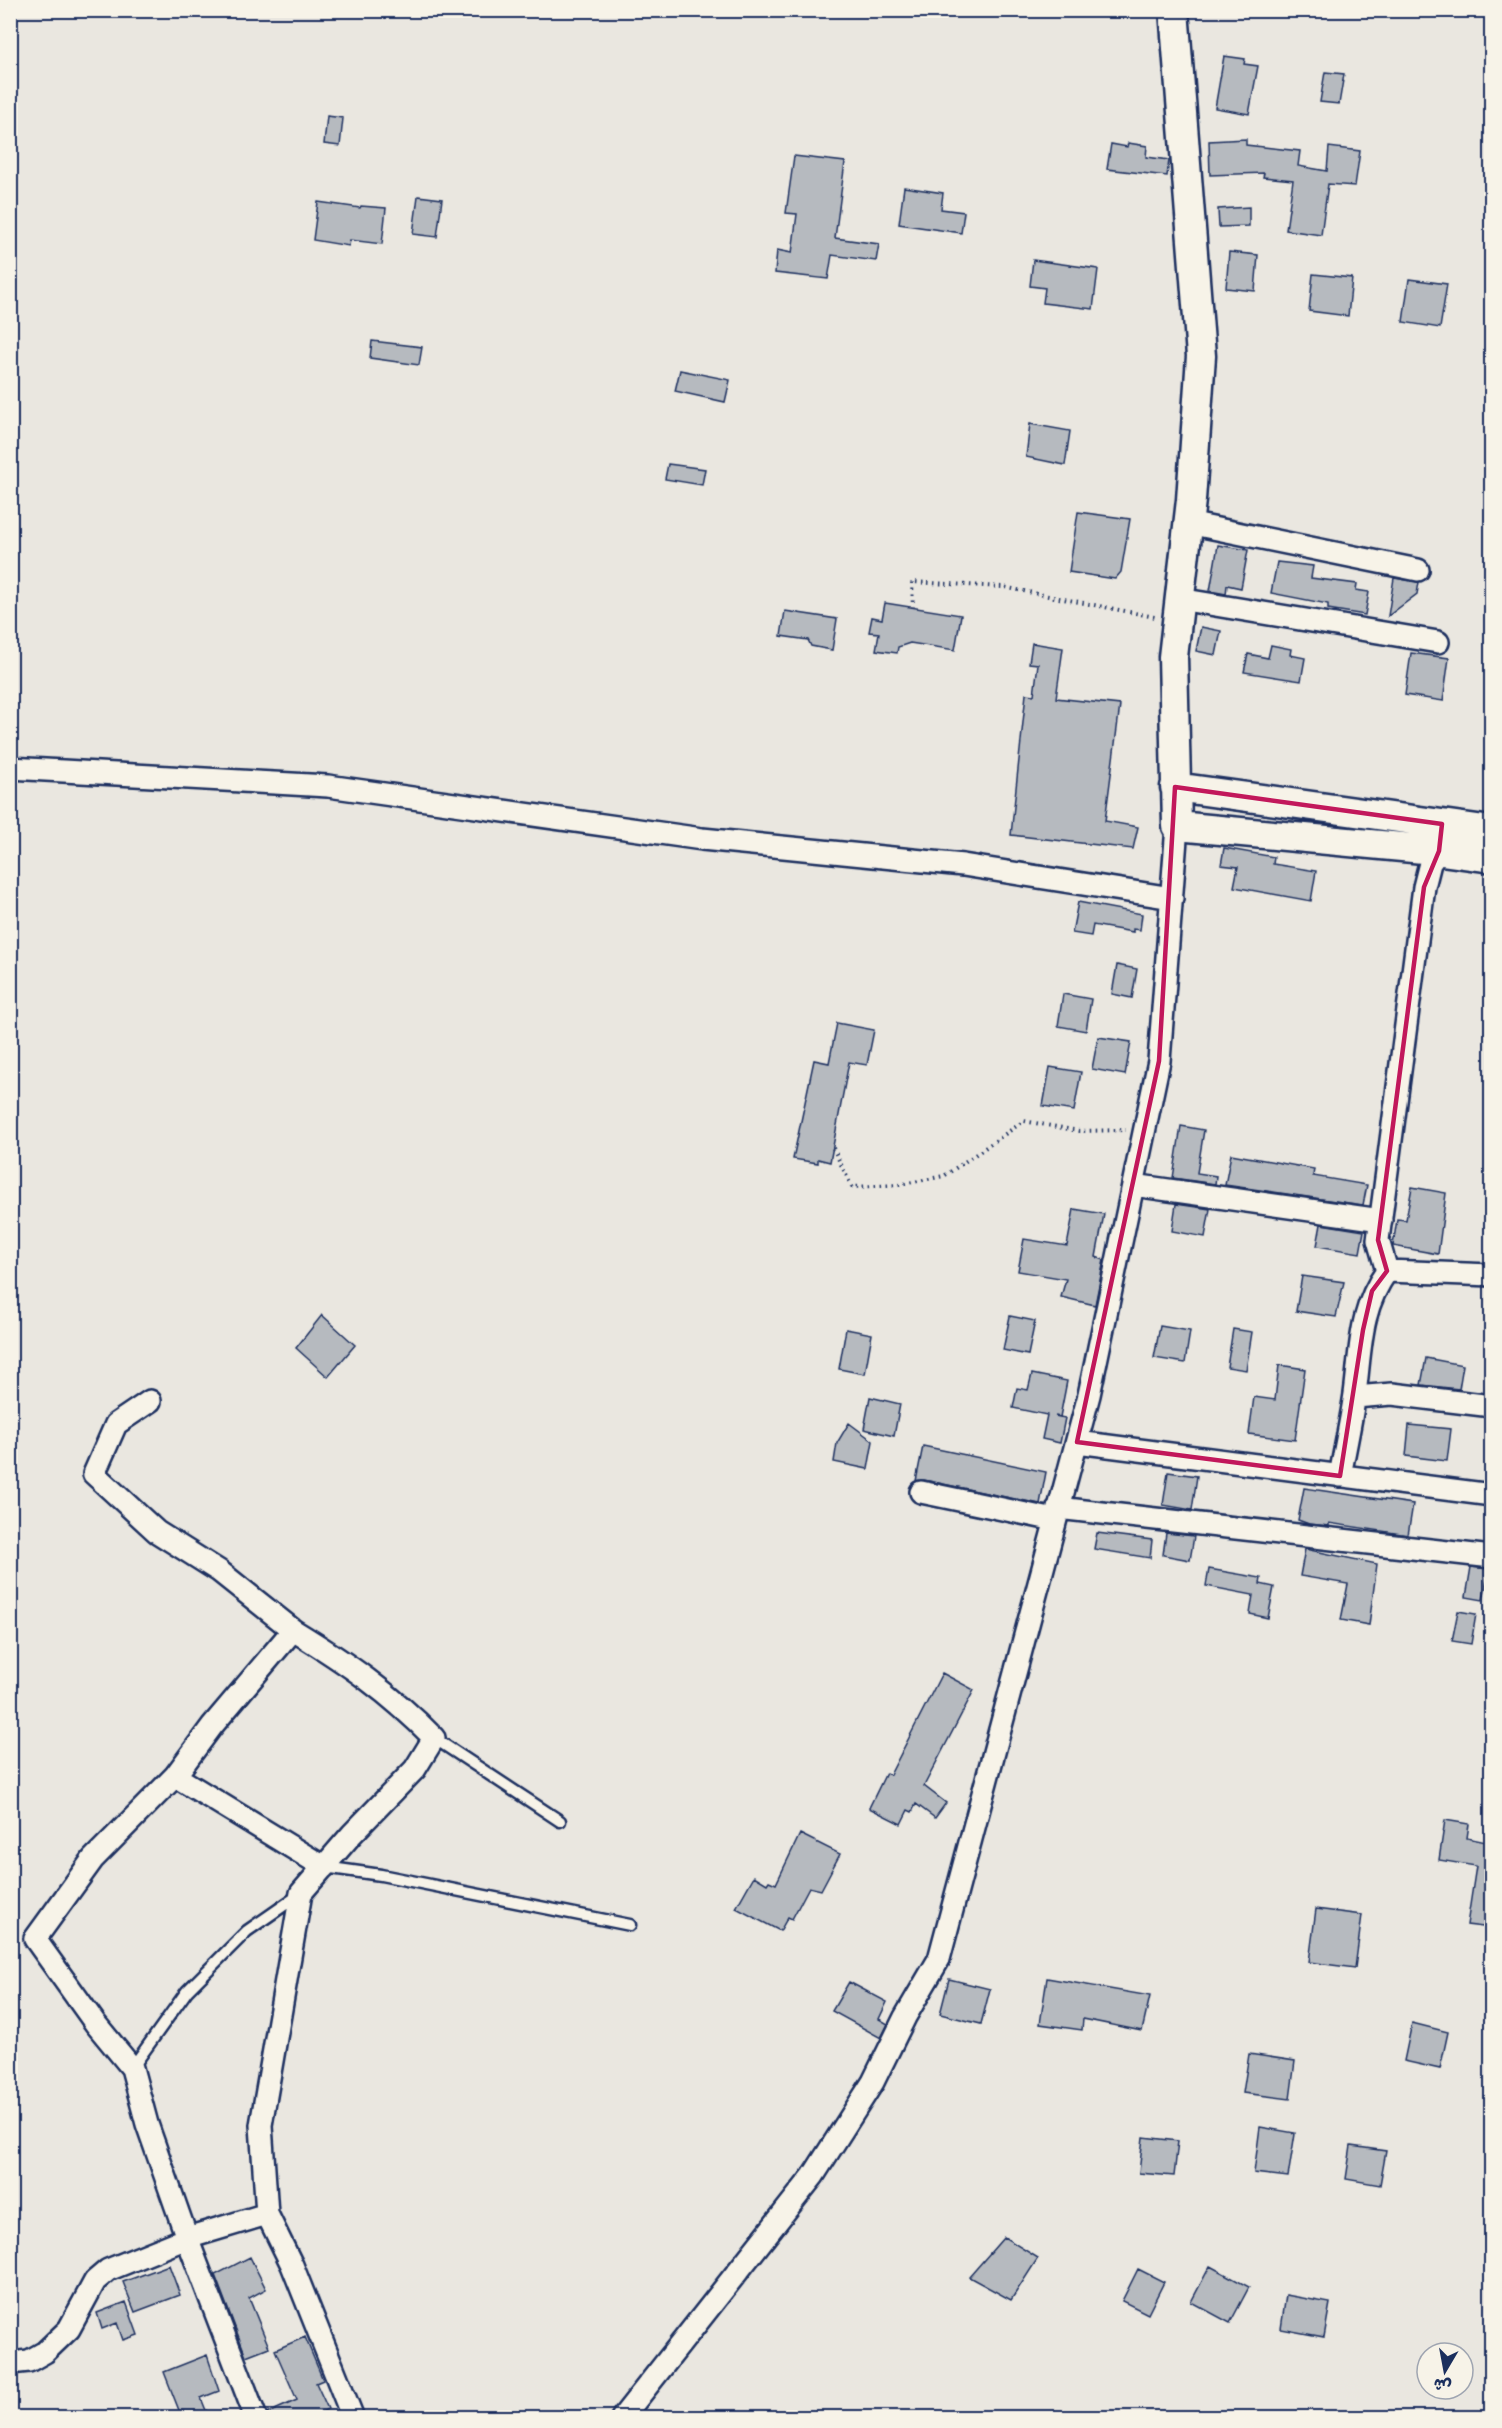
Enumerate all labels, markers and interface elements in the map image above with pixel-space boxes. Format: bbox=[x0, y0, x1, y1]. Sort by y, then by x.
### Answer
north arrow bbox=[1415, 2341, 1475, 2401]
text: ش bbox=[1432, 2372, 1453, 2396]

